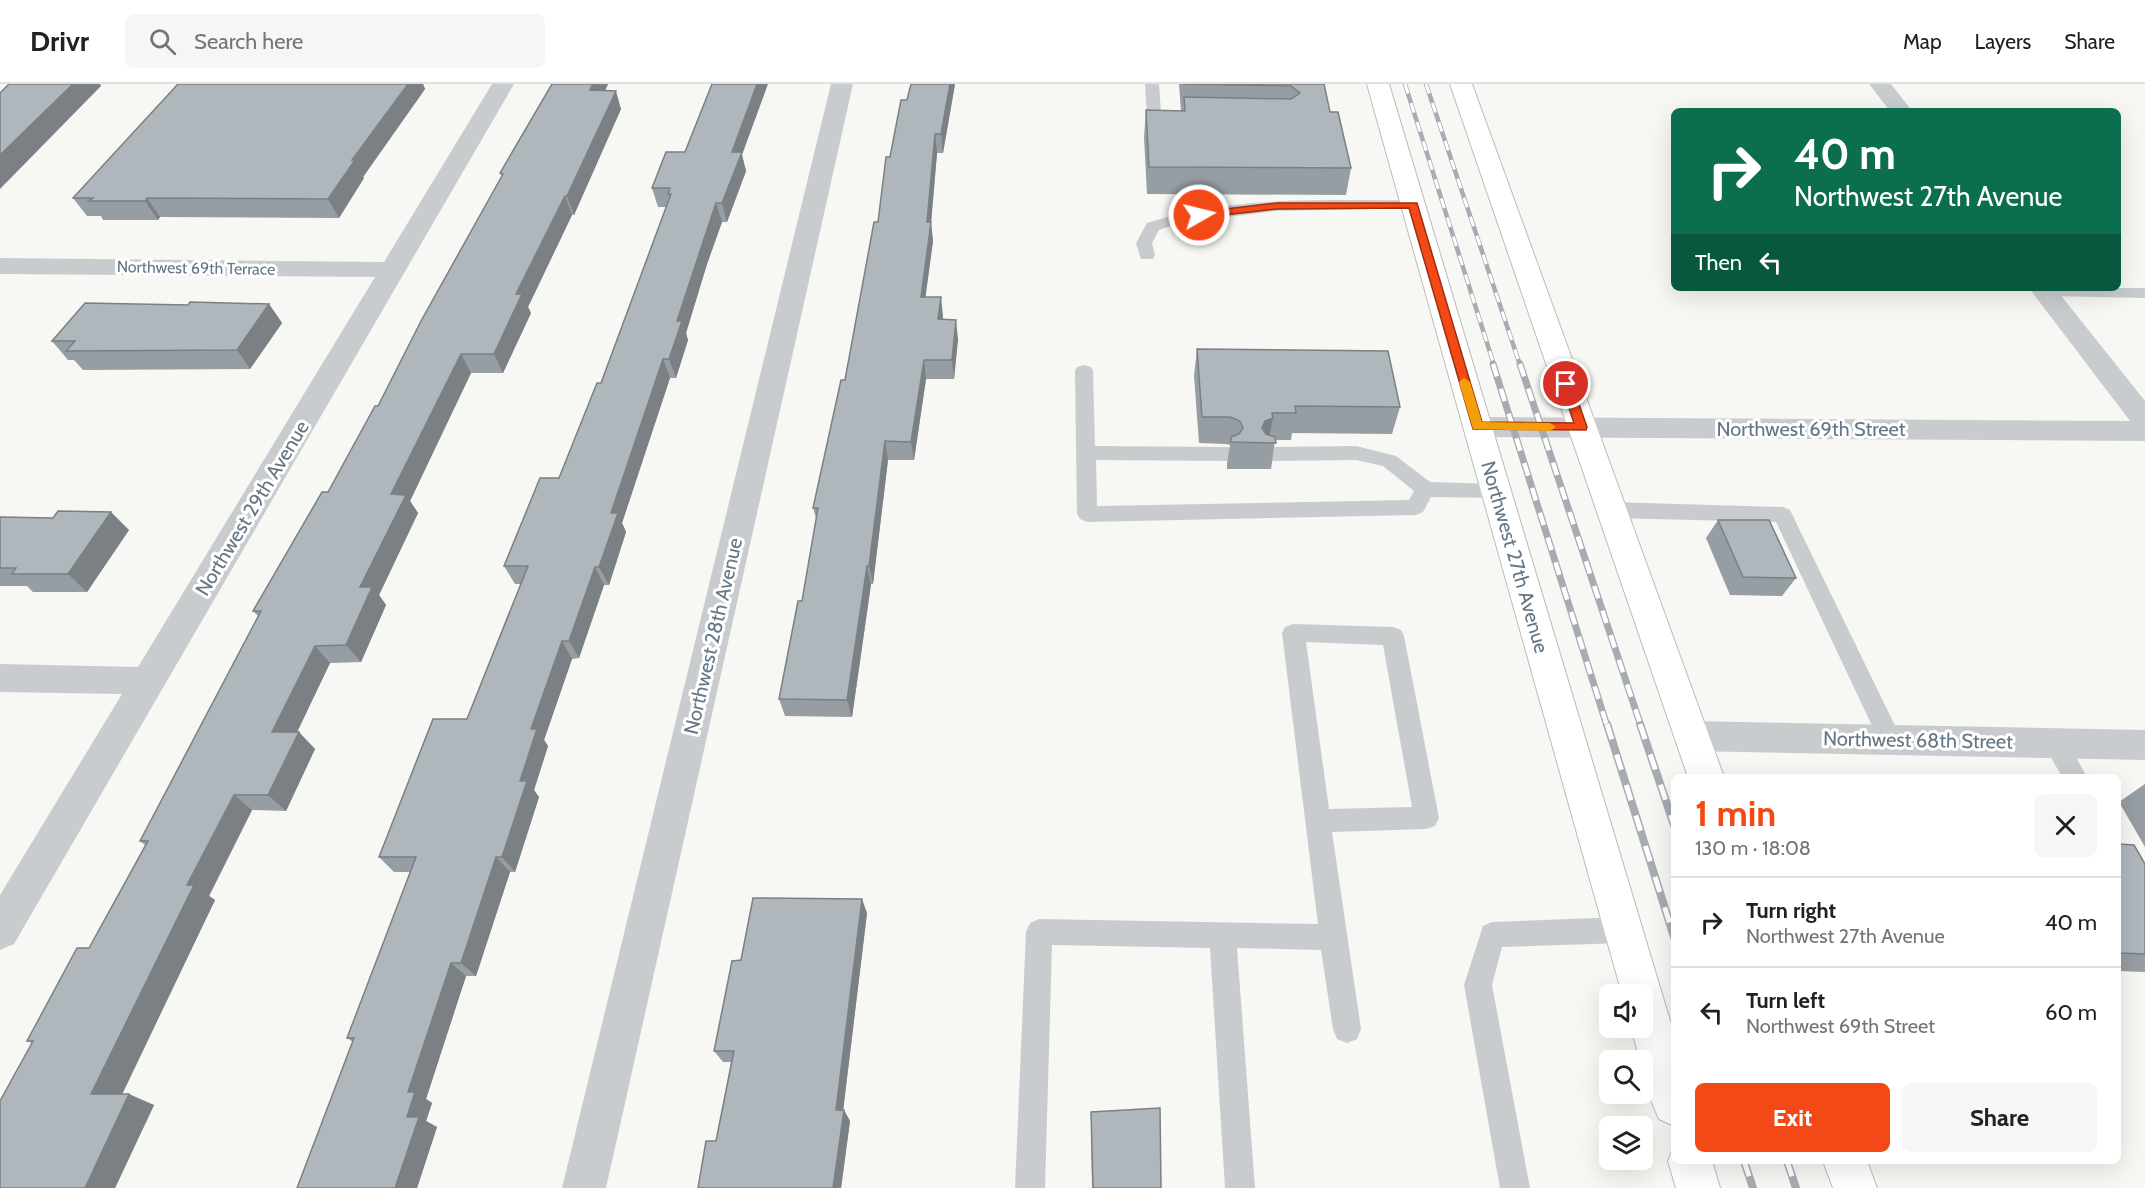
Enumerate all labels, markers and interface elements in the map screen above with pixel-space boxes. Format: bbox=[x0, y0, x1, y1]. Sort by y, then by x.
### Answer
search box bbox=[125, 14, 545, 68]
text: Drivr bbox=[30, 24, 89, 58]
icon: search bbox=[146, 25, 179, 58]
text: Search here bbox=[194, 28, 303, 55]
text: Map bbox=[1903, 29, 1942, 54]
text: Layers bbox=[1975, 29, 2031, 54]
text: Share bbox=[2064, 29, 2115, 54]
text: 40 m bbox=[1794, 128, 1896, 180]
icon: right bbox=[1695, 132, 1773, 210]
text: Northwest 27th Avenue bbox=[1794, 180, 2062, 213]
position arrow bbox=[1167, 183, 1231, 247]
icon: left bbox=[1754, 246, 1787, 279]
text: Then bbox=[1695, 249, 1742, 276]
street label: Northwest 69th Terrace bbox=[117, 257, 275, 279]
pin bbox=[1540, 358, 1591, 409]
icon: arrive bbox=[1549, 367, 1582, 400]
street label: Northwest 29th Avenue bbox=[190, 416, 314, 600]
street label: Northwest 69th Street bbox=[1717, 417, 1906, 441]
street label: Northwest 27th Avenue bbox=[1476, 458, 1554, 656]
street label: Northwest 28th Avenue bbox=[679, 535, 747, 737]
street label: Northwest 68th Street bbox=[1823, 726, 2013, 754]
text: 1 min bbox=[1695, 791, 1776, 835]
button: close bbox=[2034, 794, 2097, 857]
text: 130 m · 18:08 bbox=[1695, 836, 1811, 860]
text: Turn right bbox=[1746, 897, 1836, 924]
icon: right bbox=[1695, 906, 1728, 939]
text: 40 m bbox=[2045, 909, 2097, 936]
text: Northwest 27th Avenue bbox=[1746, 924, 1945, 948]
map controls bbox=[1599, 984, 1653, 1170]
button: sound bbox=[1599, 984, 1653, 1038]
text: Turn left bbox=[1746, 987, 1825, 1014]
icon: left bbox=[1695, 996, 1728, 1029]
text: 60 m bbox=[2045, 999, 2097, 1026]
text: Northwest 69th Street bbox=[1746, 1014, 1935, 1038]
button: search bbox=[1599, 1050, 1653, 1104]
button: Exit bbox=[1695, 1083, 1890, 1152]
button: Share bbox=[1902, 1083, 2097, 1152]
button: layers bbox=[1599, 1116, 1653, 1170]

